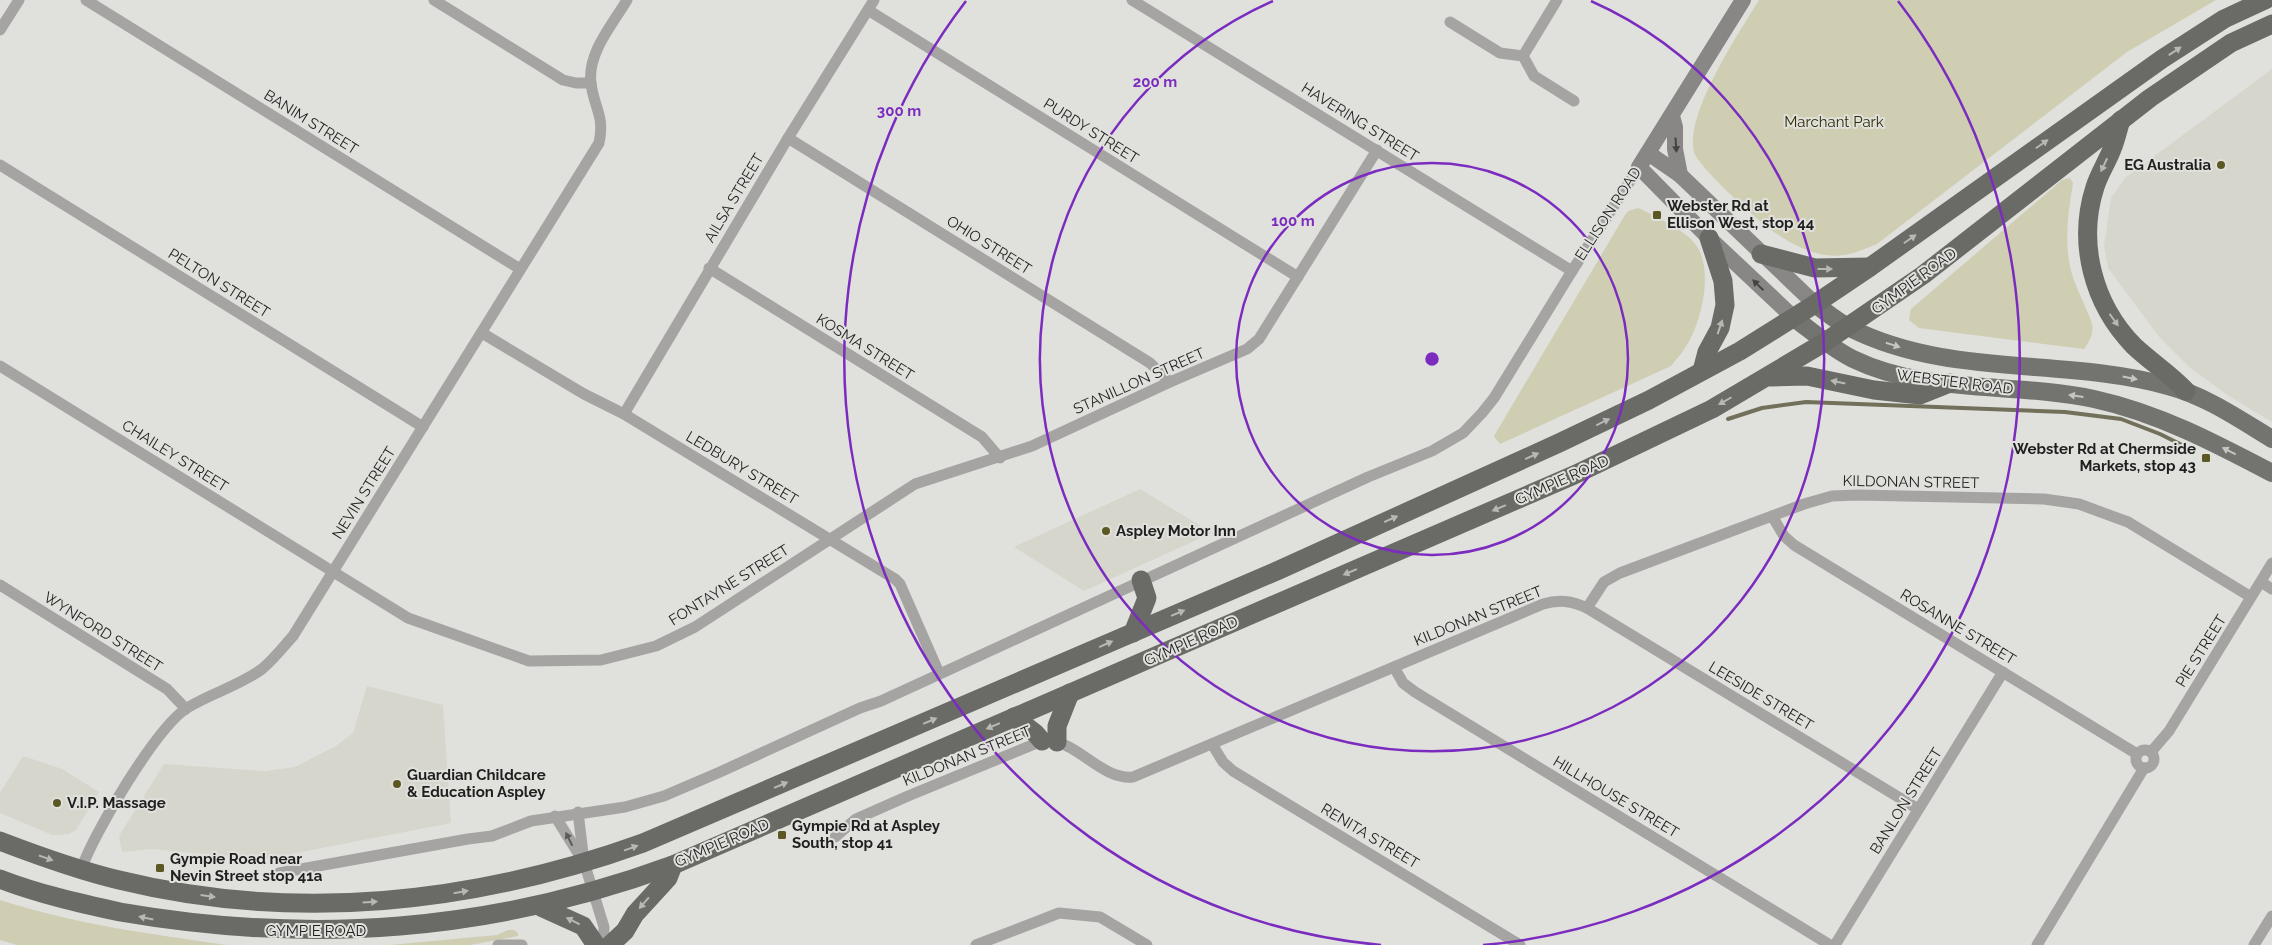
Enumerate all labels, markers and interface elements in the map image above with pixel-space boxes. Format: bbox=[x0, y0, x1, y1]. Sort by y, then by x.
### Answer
one-way arrow bbox=[2168, 46, 2182, 55]
text: 200 m bbox=[1133, 73, 1177, 91]
street label: HAVERING STREET bbox=[1298, 79, 1422, 165]
street label: BANIM STREET bbox=[261, 86, 361, 158]
street label: PURDY STREET bbox=[1040, 94, 1142, 168]
text: 300 m bbox=[877, 102, 921, 120]
park label: Marchant Park bbox=[1784, 113, 1884, 131]
one-way arrow bbox=[1672, 138, 1680, 154]
one-way arrow bbox=[2035, 139, 2049, 149]
street label: AILSA STREET bbox=[700, 150, 768, 246]
place label: EG Australia bbox=[2124, 156, 2211, 174]
one-way arrow bbox=[2100, 158, 2108, 172]
marker: EG Australia bbox=[2215, 159, 2227, 171]
street label: ELLISON ROAD bbox=[1571, 164, 1645, 264]
place label: Webster Rd at Ellison West, stop 44 bbox=[1667, 197, 1815, 232]
marker: Webster Rd at Ellison West, stop 44 bbox=[1651, 209, 1663, 221]
street label: OHIO STREET bbox=[943, 212, 1035, 278]
text: 100 m bbox=[1271, 212, 1315, 230]
one-way arrow bbox=[1903, 234, 1917, 244]
street label: GYMPIE ROAD bbox=[1868, 244, 1960, 318]
street label: PELTON STREET bbox=[165, 245, 273, 321]
one-way arrow bbox=[1818, 265, 1834, 273]
one-way arrow bbox=[1752, 279, 1764, 291]
street label: KOSMA STREET bbox=[813, 310, 917, 384]
one-way arrow bbox=[2109, 313, 2119, 327]
one-way arrow bbox=[1717, 319, 1724, 334]
one-way arrow bbox=[1886, 342, 1901, 350]
street label: STANILLON STREET bbox=[1071, 344, 1207, 418]
centre of rings bbox=[1423, 350, 1441, 368]
street label: WEBSTER ROAD bbox=[1896, 366, 2015, 398]
one-way arrow bbox=[2122, 375, 2138, 383]
one-way arrow bbox=[1830, 378, 1845, 386]
one-way arrow bbox=[2068, 392, 2084, 400]
one-way arrow bbox=[1718, 397, 1733, 405]
street label: CHAILEY STREET bbox=[119, 416, 231, 496]
one-way arrow bbox=[1596, 418, 1610, 426]
street label: LEDBURY STREET bbox=[683, 427, 801, 509]
place label: Webster Rd at Chermside Markets, stop 43 bbox=[2013, 440, 2196, 475]
street label: NEVIN STREET bbox=[328, 444, 400, 542]
one-way arrow bbox=[2221, 447, 2236, 455]
street label: GYMPIE ROAD bbox=[1512, 451, 1612, 509]
one-way arrow bbox=[1525, 451, 1539, 459]
marker: Webster Rd at Chermside Markets, stop 43 bbox=[2200, 452, 2212, 464]
street label: KILDONAN STREET bbox=[1843, 472, 1979, 492]
one-way arrow bbox=[1492, 504, 1506, 512]
one-way arrow bbox=[1384, 514, 1398, 522]
place label: Aspley Motor Inn bbox=[1116, 522, 1236, 540]
marker: Aspley Motor Inn bbox=[1100, 525, 1112, 537]
street label: FONTAYNE STREET bbox=[666, 541, 792, 629]
one-way arrow bbox=[1343, 568, 1357, 576]
street label: KILDONAN STREET bbox=[1411, 582, 1545, 650]
street label: ROSANNE STREET bbox=[1897, 585, 2019, 669]
street label: WYNFORD STREET bbox=[40, 588, 166, 676]
one-way arrow bbox=[1171, 609, 1185, 617]
street label: GYMPIE ROAD bbox=[1141, 612, 1241, 670]
street label: PIE STREET bbox=[2172, 612, 2230, 690]
one-way arrow bbox=[1099, 640, 1113, 648]
street label: LEESIDE STREET bbox=[1705, 658, 1817, 734]
one-way arrow bbox=[923, 716, 937, 724]
street label: KILDONAN STREET bbox=[900, 722, 1034, 790]
one-way arrow bbox=[986, 722, 1000, 730]
street label: BANLON STREET bbox=[1866, 745, 1946, 857]
street label: HILLHOUSE STREET bbox=[1550, 752, 1682, 842]
place label: Guardian Childcare & Education Aspley bbox=[407, 766, 546, 801]
marker: Guardian Childcare & Education Aspley bbox=[391, 778, 403, 790]
one-way arrow bbox=[774, 781, 788, 789]
place label: V.I.P. Massage bbox=[67, 794, 166, 812]
marker: V.I.P. Massage bbox=[51, 797, 63, 809]
street label: RENITA STREET bbox=[1318, 800, 1422, 872]
street label: GYMPIE ROAD bbox=[672, 815, 772, 871]
place label: Gympie Rd at Aspley South, stop 41 bbox=[792, 817, 941, 852]
marker: Gympie Rd at Aspley South, stop 41 bbox=[776, 829, 788, 841]
one-way arrow bbox=[565, 832, 573, 846]
one-way arrow bbox=[623, 844, 638, 851]
place label: Gympie Road near Nevin Street stop 41a bbox=[170, 850, 323, 885]
one-way arrow bbox=[39, 854, 54, 862]
marker: Gympie Road near Nevin Street stop 41a bbox=[154, 862, 166, 874]
one-way arrow bbox=[454, 888, 470, 896]
one-way arrow bbox=[200, 892, 216, 900]
one-way arrow bbox=[639, 896, 650, 909]
one-way arrow bbox=[362, 897, 378, 905]
one-way arrow bbox=[137, 913, 153, 921]
one-way arrow bbox=[566, 917, 580, 925]
street label: GYMPIE ROAD bbox=[266, 922, 367, 940]

